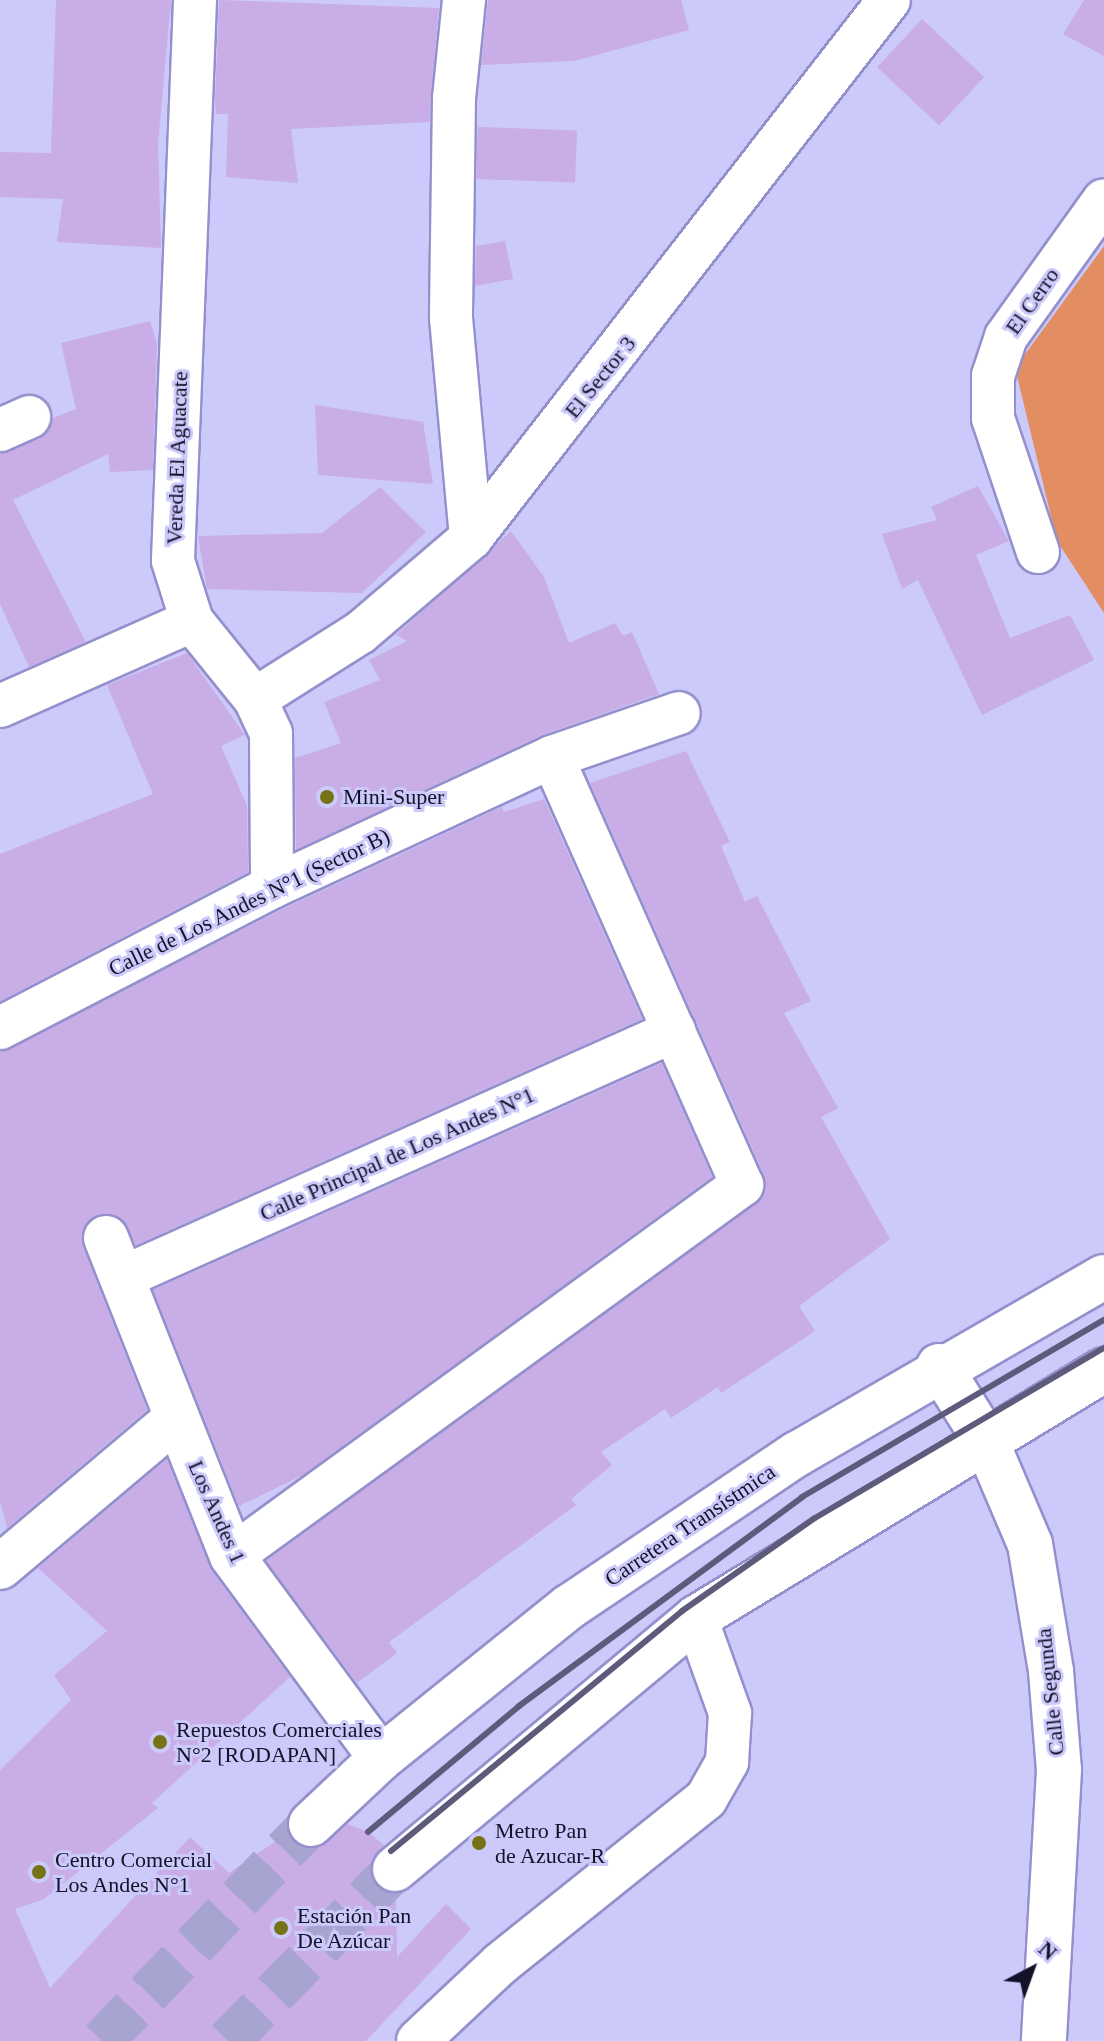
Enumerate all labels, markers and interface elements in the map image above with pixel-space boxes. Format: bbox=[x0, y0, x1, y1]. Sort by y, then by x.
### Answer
street label: El Cerro bbox=[1000, 263, 1064, 339]
street label: El Sector 3 bbox=[559, 331, 641, 423]
street label: Vereda El Aguacate bbox=[161, 370, 193, 546]
place label: Mini-Super bbox=[343, 784, 444, 810]
marker: Mini-Super bbox=[318, 788, 336, 806]
street label: Calle de Los Andes N°1 (Sector B) bbox=[104, 822, 394, 982]
street label: Calle Principal de Los Andes N°1 bbox=[255, 1081, 539, 1227]
street label: Los Andes 1 bbox=[182, 1456, 252, 1568]
street label: Carretera Transístmica bbox=[600, 1458, 780, 1592]
street label: Calle Segunda bbox=[1030, 1627, 1070, 1757]
place label: Repuestos Comerciales N°2 [RODAPAN] bbox=[176, 1716, 382, 1768]
marker: Repuestos Comerciales N°2 [RODAPAN] bbox=[151, 1733, 169, 1751]
place label: Metro Pan de Azucar-R bbox=[495, 1817, 606, 1868]
marker: Metro Pan de Azucar-R bbox=[470, 1834, 488, 1852]
place label: Centro Comercial Los Andes N°1 bbox=[55, 1846, 212, 1898]
marker: Centro Comercial Los Andes N°1 bbox=[30, 1863, 48, 1881]
place label: Estación Pan De Azúcar bbox=[297, 1902, 411, 1954]
marker: Estación Pan De Azúcar bbox=[272, 1919, 290, 1937]
north arrow bbox=[992, 1929, 1072, 2009]
text: N bbox=[1034, 1936, 1062, 1965]

